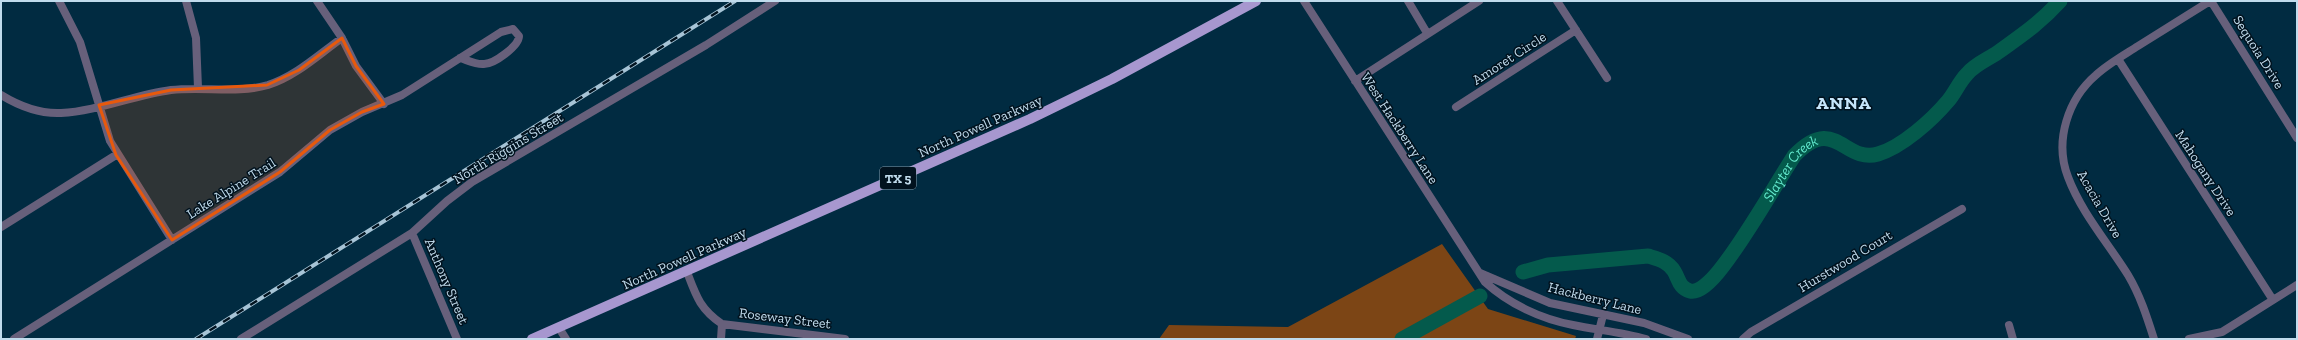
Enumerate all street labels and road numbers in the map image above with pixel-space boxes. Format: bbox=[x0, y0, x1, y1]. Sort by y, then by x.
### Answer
street label: Sequoia Drive bbox=[2229, 12, 2288, 92]
street label: Amoret Circle bbox=[1469, 28, 1550, 89]
street label: West Hackberry Lane bbox=[1357, 69, 1442, 187]
street label: North Powell Parkway bbox=[916, 91, 1046, 161]
street label: North Riggins Street bbox=[450, 108, 567, 188]
street label: Mahogany Drive bbox=[2171, 127, 2240, 220]
street label: Lake Alpine Trail bbox=[184, 154, 279, 223]
road number: TX 5 bbox=[880, 167, 916, 189]
street label: Acacia Drive bbox=[2073, 167, 2126, 242]
street label: North Powell Parkway bbox=[620, 223, 750, 293]
street label: Hurstwood Court bbox=[1795, 226, 1896, 296]
street label: Anthony Street bbox=[421, 236, 473, 328]
street label: Hackberry Lane bbox=[1546, 279, 1644, 318]
street label: Roseway Street bbox=[738, 304, 833, 333]

